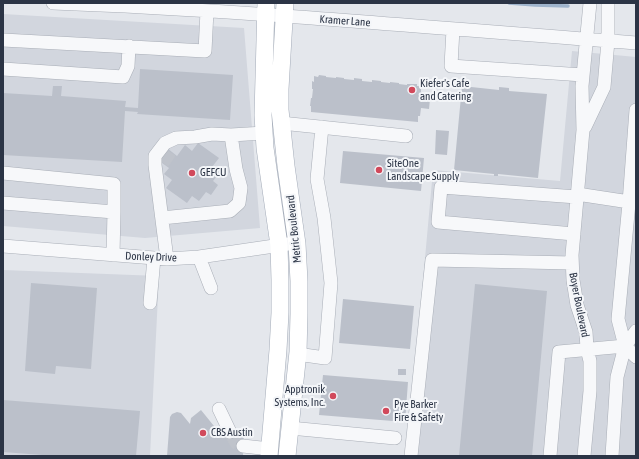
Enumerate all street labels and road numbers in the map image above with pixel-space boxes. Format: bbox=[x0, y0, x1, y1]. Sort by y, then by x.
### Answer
street label: Kramer Lane bbox=[319, 13, 371, 29]
street label: Metric Boulevard bbox=[284, 194, 304, 264]
street label: Donley Drive bbox=[125, 250, 177, 264]
street label: Boyer Boulevard bbox=[566, 271, 592, 339]

